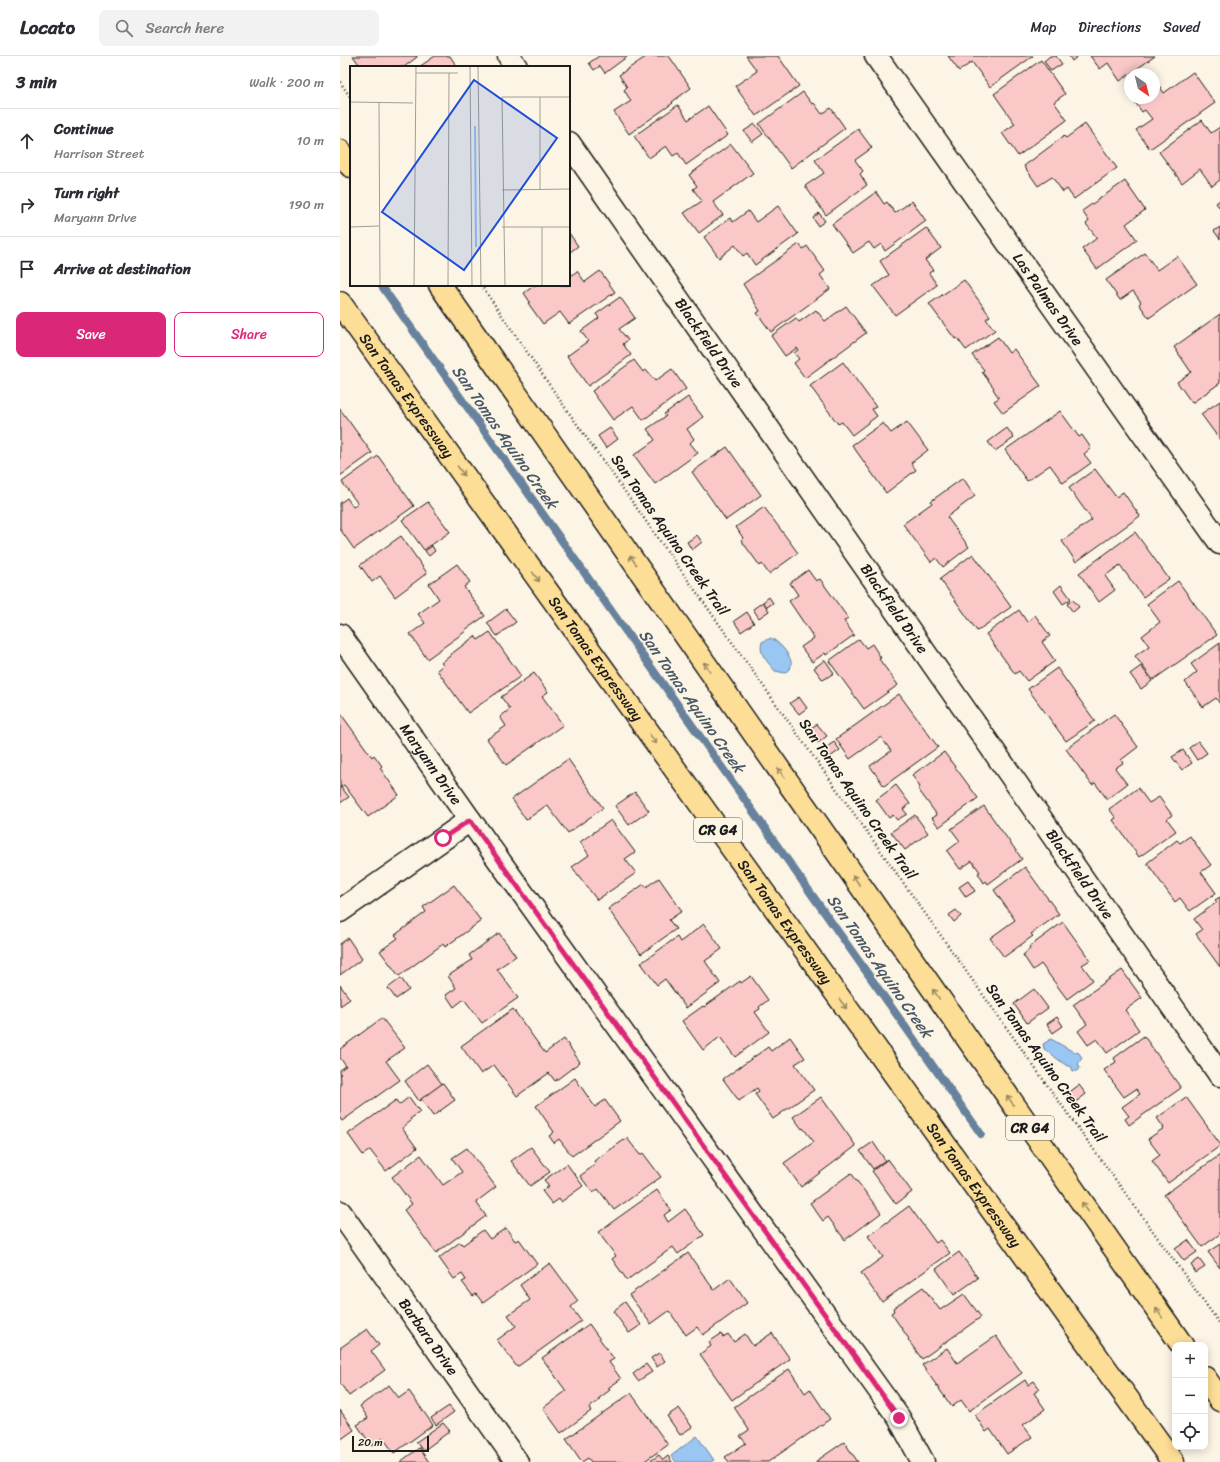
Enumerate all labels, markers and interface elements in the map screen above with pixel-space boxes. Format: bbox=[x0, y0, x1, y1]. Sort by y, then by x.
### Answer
search box bbox=[99, 10, 379, 46]
text: Locato bbox=[20, 11, 75, 44]
text: Search here bbox=[145, 15, 224, 41]
text: Map bbox=[1030, 15, 1056, 40]
text: Directions bbox=[1078, 15, 1141, 40]
text: Saved bbox=[1163, 15, 1200, 40]
icon: search bbox=[113, 17, 135, 39]
inset map bbox=[350, 66, 570, 286]
text: 3 min bbox=[16, 67, 57, 97]
north arrow bbox=[1124, 68, 1160, 104]
text: Walk · 200 m bbox=[249, 71, 324, 94]
text: Continue bbox=[54, 116, 114, 142]
text: 10 m bbox=[297, 129, 324, 152]
icon: ahead bbox=[16, 130, 38, 152]
text: Harrison Street bbox=[54, 142, 144, 165]
text: Turn right bbox=[54, 180, 119, 206]
text: 190 m bbox=[289, 193, 324, 216]
icon: right bbox=[16, 194, 38, 216]
text: Maryann Drive bbox=[54, 206, 137, 229]
street label: Las Palmas Drive bbox=[1006, 247, 1090, 352]
text: Arrive at destination bbox=[54, 256, 191, 282]
icon: arrive bbox=[16, 258, 38, 280]
street label: Blackfield Drive bbox=[668, 292, 750, 394]
button: Save bbox=[16, 312, 166, 357]
button: Share bbox=[174, 312, 324, 357]
street label: San Tomas Expressway bbox=[352, 327, 461, 464]
water label: San Tomas Aquino Creek bbox=[444, 359, 567, 517]
street label: San Tomas Aquino Creek Trail bbox=[604, 449, 736, 622]
one-way arrow bbox=[457, 466, 465, 477]
one-way arrow bbox=[629, 555, 637, 566]
street label: Blackfield Drive bbox=[853, 558, 935, 660]
one-way arrow bbox=[532, 571, 541, 582]
street label: San Tomas Expressway bbox=[541, 590, 650, 727]
water label: San Tomas Aquino Creek bbox=[631, 623, 754, 781]
one-way arrow bbox=[703, 662, 711, 673]
street label: San Tomas Aquino Creek Trail bbox=[792, 713, 924, 886]
street label: Maryann Drive bbox=[393, 718, 469, 811]
one-way arrow bbox=[649, 734, 657, 745]
one-way arrow bbox=[777, 768, 786, 779]
road number: CR G4 bbox=[694, 818, 742, 842]
street label: Blackfield Drive bbox=[1039, 824, 1121, 925]
route start bbox=[434, 829, 452, 847]
street label: San Tomas Expressway bbox=[730, 853, 839, 990]
one-way arrow bbox=[852, 875, 860, 886]
water label: San Tomas Aquino Creek bbox=[819, 888, 942, 1046]
street label: San Tomas Aquino Creek Trail bbox=[979, 977, 1114, 1149]
one-way arrow bbox=[932, 988, 940, 999]
one-way arrow bbox=[839, 999, 847, 1010]
one-way arrow bbox=[1006, 1095, 1014, 1106]
road number: CR G4 bbox=[1006, 1116, 1054, 1140]
street label: San Tomas Expressway bbox=[920, 1117, 1028, 1253]
one-way arrow bbox=[1081, 1201, 1089, 1212]
street label: Barbara Drive bbox=[392, 1293, 465, 1381]
one-way arrow bbox=[1155, 1308, 1163, 1319]
map controls bbox=[1172, 1342, 1208, 1450]
button: + bbox=[1172, 1342, 1208, 1378]
button: − bbox=[1172, 1378, 1208, 1414]
route end bbox=[890, 1409, 908, 1427]
button: locate bbox=[1172, 1414, 1208, 1450]
text: 20 m bbox=[358, 1433, 383, 1452]
scale bar bbox=[352, 1434, 429, 1453]

